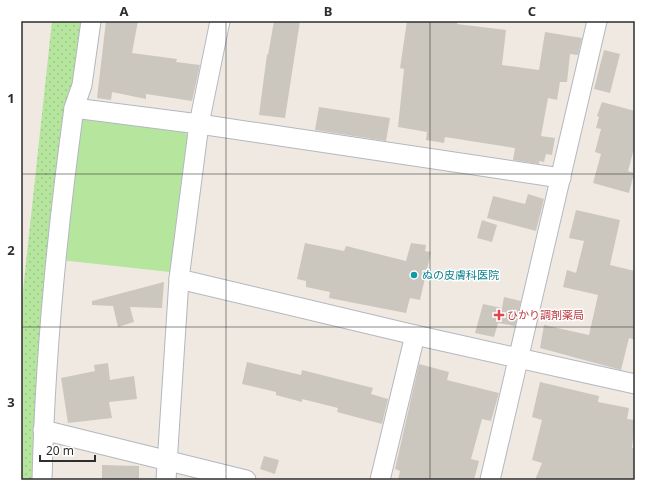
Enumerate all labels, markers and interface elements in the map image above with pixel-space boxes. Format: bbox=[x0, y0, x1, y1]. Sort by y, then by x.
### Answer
text: A bbox=[120, 2, 129, 20]
text: B bbox=[324, 2, 332, 20]
text: C bbox=[528, 2, 536, 20]
text: 1 bbox=[7, 89, 15, 107]
text: 2 bbox=[7, 241, 15, 259]
place label: ぬの皮膚科医院 bbox=[422, 267, 499, 282]
marker: ぬの皮膚科医院 bbox=[409, 270, 419, 280]
place label: ひかり調剤薬局 bbox=[507, 307, 584, 322]
marker: ひかり調剤薬局 bbox=[494, 310, 504, 320]
text: 3 bbox=[7, 393, 15, 411]
scale bar bbox=[40, 437, 95, 463]
text: 20 m bbox=[46, 442, 74, 459]

